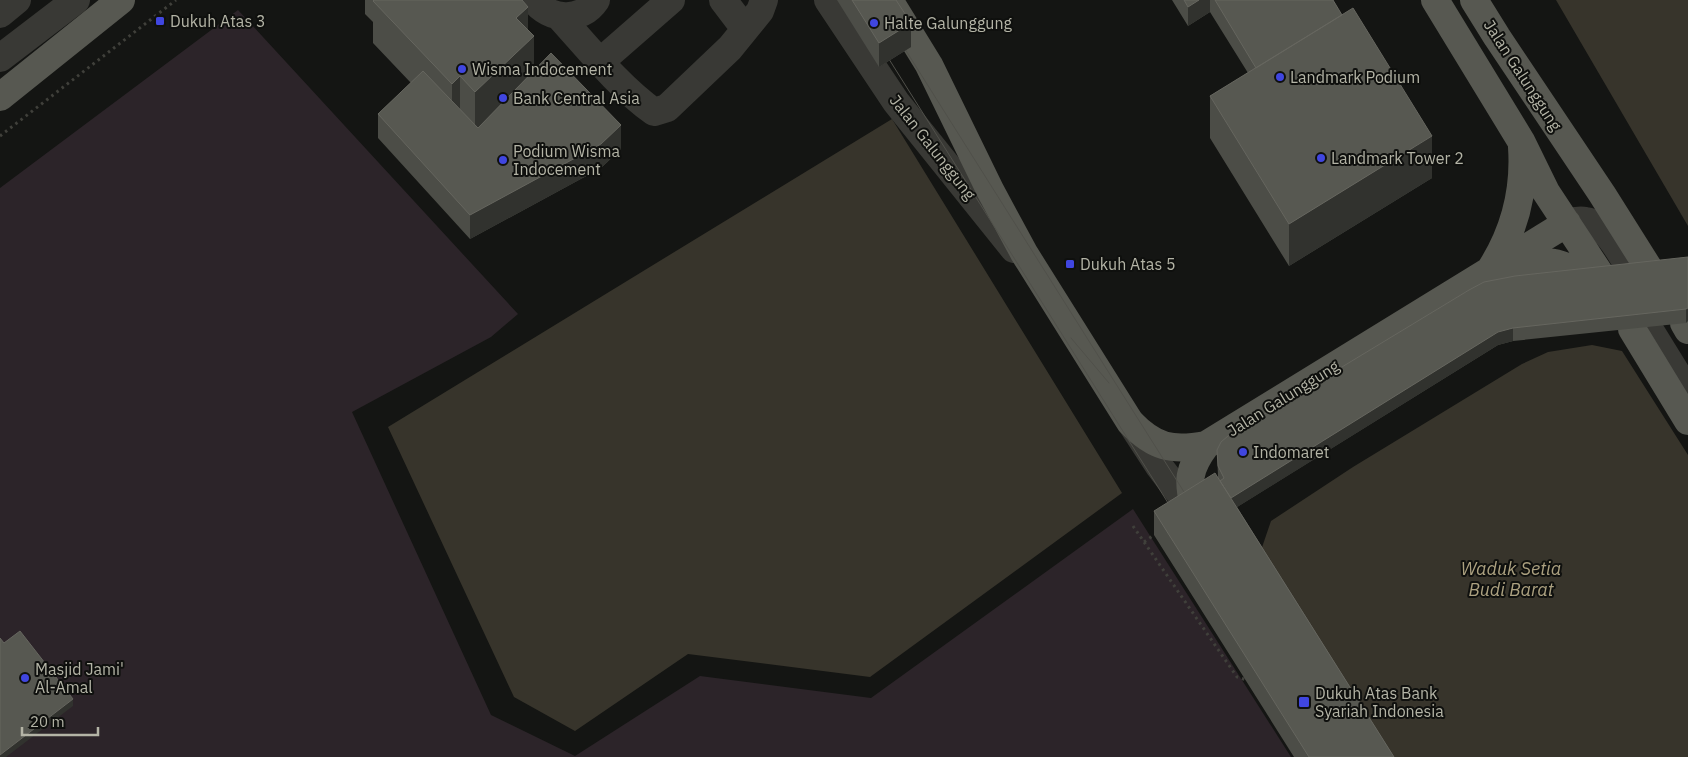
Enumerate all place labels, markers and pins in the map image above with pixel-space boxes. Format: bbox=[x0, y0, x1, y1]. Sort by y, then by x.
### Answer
place label: Dukuh Atas 3 bbox=[170, 11, 266, 31]
place label: Halte Galunggung bbox=[884, 13, 1012, 33]
marker: Dukuh Atas 3 bbox=[154, 15, 166, 27]
marker: Halte Galunggung bbox=[868, 17, 880, 29]
place label: Wisma Indocement bbox=[472, 59, 612, 79]
marker: Wisma Indocement bbox=[456, 63, 468, 75]
place label: Landmark Podium bbox=[1290, 67, 1420, 87]
marker: Landmark Podium bbox=[1274, 71, 1286, 83]
place label: Bank Central Asia bbox=[513, 88, 640, 108]
marker: Bank Central Asia bbox=[497, 92, 509, 104]
place label: Podium Wisma Indocement bbox=[513, 141, 620, 179]
place label: Landmark Tower 2 bbox=[1331, 148, 1464, 168]
marker: Landmark Tower 2 bbox=[1315, 152, 1327, 164]
marker: Podium Wisma Indocement bbox=[497, 154, 509, 166]
place label: Dukuh Atas 5 bbox=[1080, 254, 1176, 274]
marker: Dukuh Atas 5 bbox=[1064, 258, 1076, 270]
place label: Indomaret bbox=[1253, 442, 1329, 462]
marker: Indomaret bbox=[1237, 446, 1249, 458]
place label: Masjid Jami' Al-Amal bbox=[35, 659, 124, 697]
marker: Masjid Jami' Al-Amal bbox=[19, 672, 31, 684]
place label: Dukuh Atas Bank Syariah Indonesia bbox=[1315, 683, 1444, 721]
marker: Dukuh Atas Bank Syariah Indonesia bbox=[1297, 695, 1311, 709]

